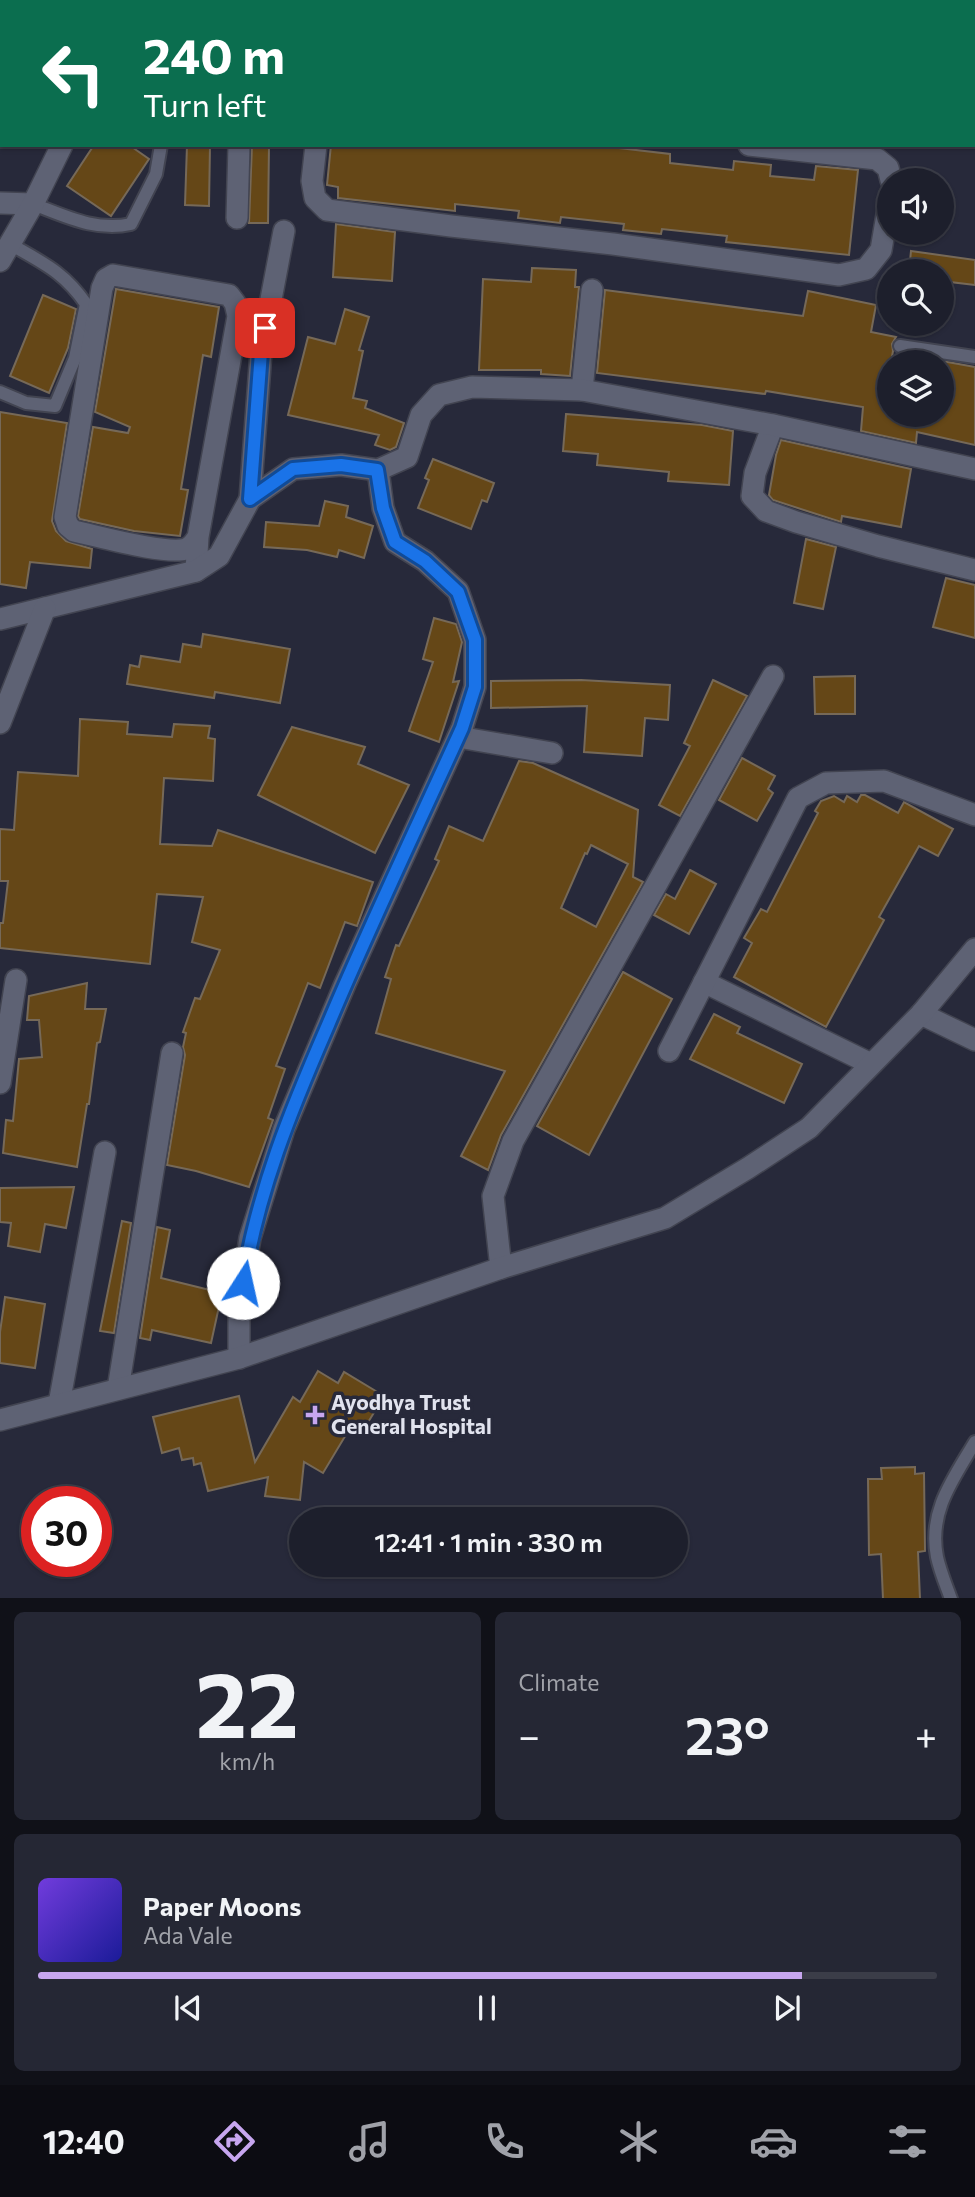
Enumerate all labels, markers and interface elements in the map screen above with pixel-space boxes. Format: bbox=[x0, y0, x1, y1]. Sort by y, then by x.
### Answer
text: 240 m bbox=[143, 24, 285, 84]
icon: left bbox=[28, 28, 119, 119]
text: Turn left bbox=[143, 84, 267, 124]
map controls bbox=[877, 168, 954, 427]
button: sound bbox=[877, 168, 954, 245]
button: search bbox=[877, 259, 954, 336]
pin bbox=[235, 298, 295, 358]
icon: arrive bbox=[246, 309, 284, 347]
button: layers bbox=[877, 350, 954, 427]
position arrow bbox=[206, 1246, 280, 1320]
place label: Ayodhya Trust General Hospital bbox=[331, 1389, 492, 1438]
marker: Ayodhya Trust General Hospital bbox=[305, 1405, 325, 1425]
speed limit sign: 30 bbox=[21, 1486, 112, 1577]
text: 12:41 · 1 min · 330 m bbox=[374, 1526, 603, 1557]
text: 22 bbox=[195, 1645, 299, 1757]
text: Climate bbox=[519, 1668, 600, 1696]
text: 23° bbox=[685, 1702, 770, 1766]
text: − bbox=[519, 1711, 540, 1758]
text: + bbox=[915, 1711, 937, 1758]
text: km/h bbox=[219, 1747, 275, 1775]
text: Paper Moons bbox=[143, 1890, 301, 1921]
text: Ada Vale bbox=[143, 1921, 233, 1949]
icon: previous bbox=[169, 1989, 207, 2027]
icon: pause bbox=[468, 1989, 506, 2027]
icon: next bbox=[768, 1989, 806, 2027]
icon: directions bbox=[210, 2117, 259, 2166]
icon: music bbox=[345, 2117, 394, 2166]
icon: phone bbox=[480, 2117, 529, 2166]
icon: climate bbox=[614, 2117, 663, 2166]
icon: car bbox=[749, 2117, 798, 2166]
icon: filters bbox=[883, 2117, 932, 2166]
text: 12:40 bbox=[43, 2121, 125, 2161]

